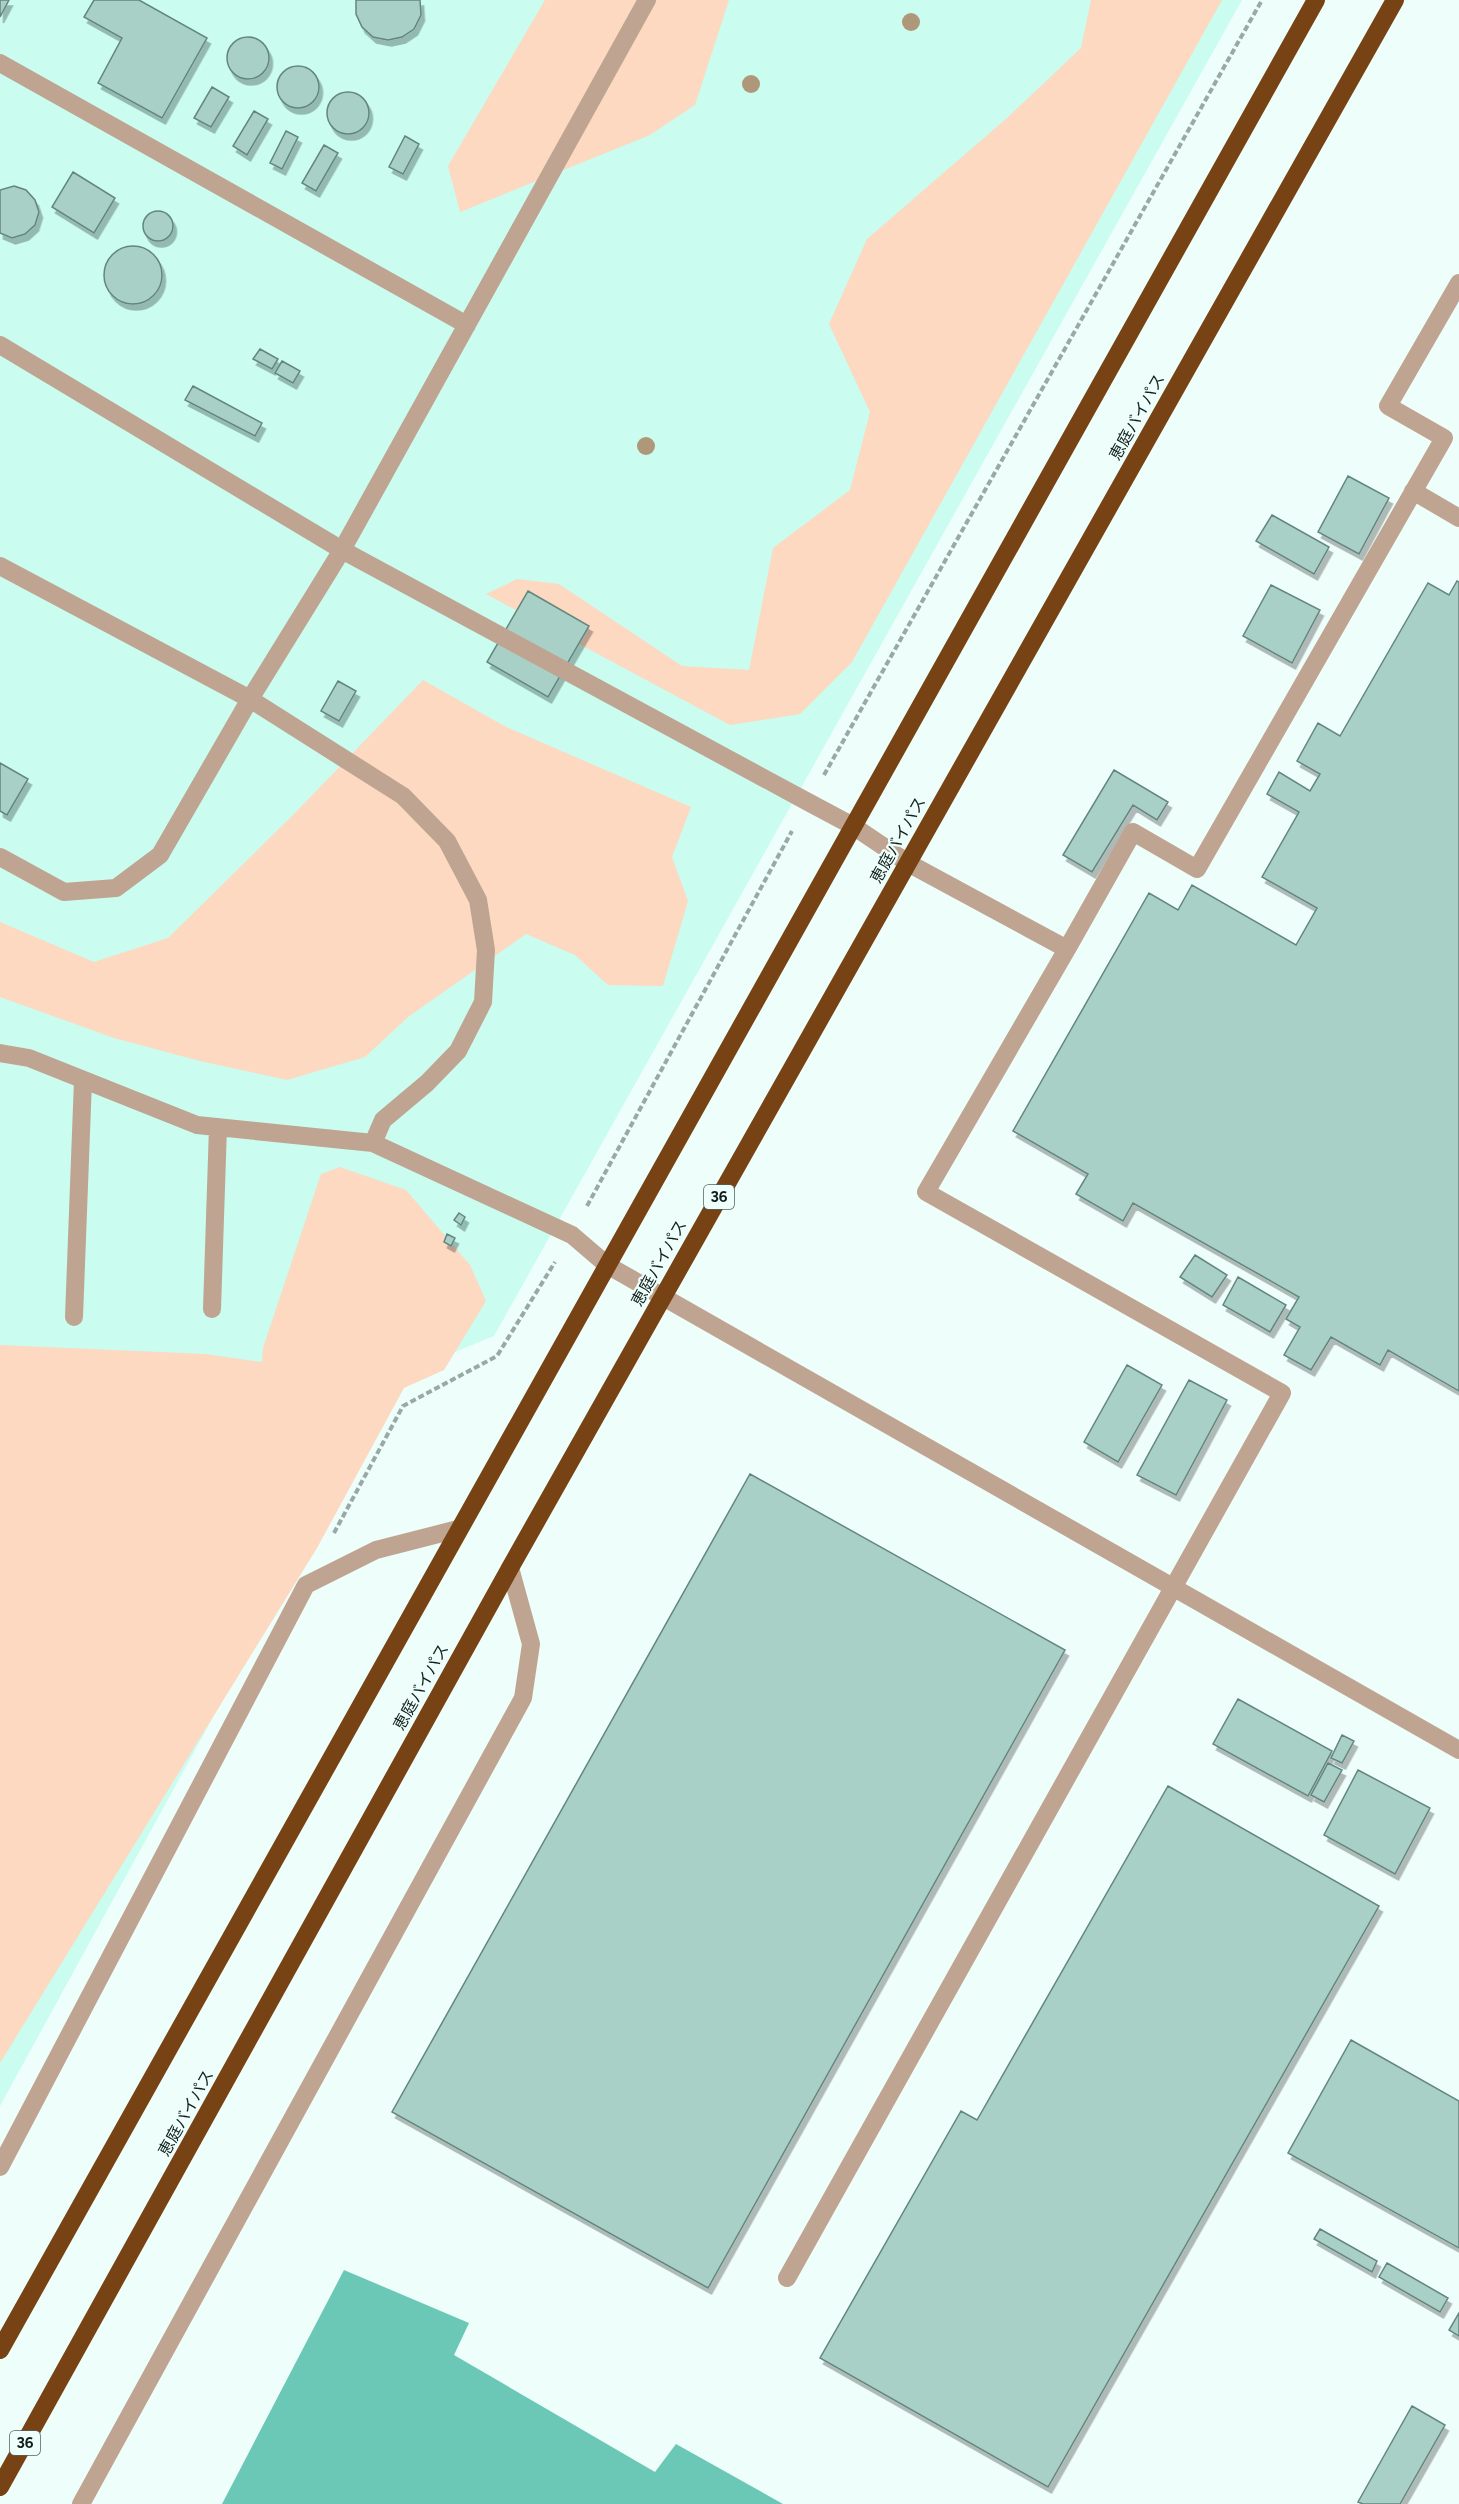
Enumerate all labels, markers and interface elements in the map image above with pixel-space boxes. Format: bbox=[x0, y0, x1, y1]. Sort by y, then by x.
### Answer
street label: 恵庭バイパス bbox=[1105, 371, 1169, 463]
street label: 恵庭バイパス bbox=[866, 794, 930, 886]
road number: 36 bbox=[704, 1185, 734, 1209]
street label: 恵庭バイパス bbox=[627, 1217, 691, 1309]
street label: 恵庭バイパス bbox=[389, 1641, 453, 1733]
street label: 恵庭バイパス bbox=[154, 2067, 218, 2159]
road number: 36 bbox=[10, 2431, 40, 2455]

